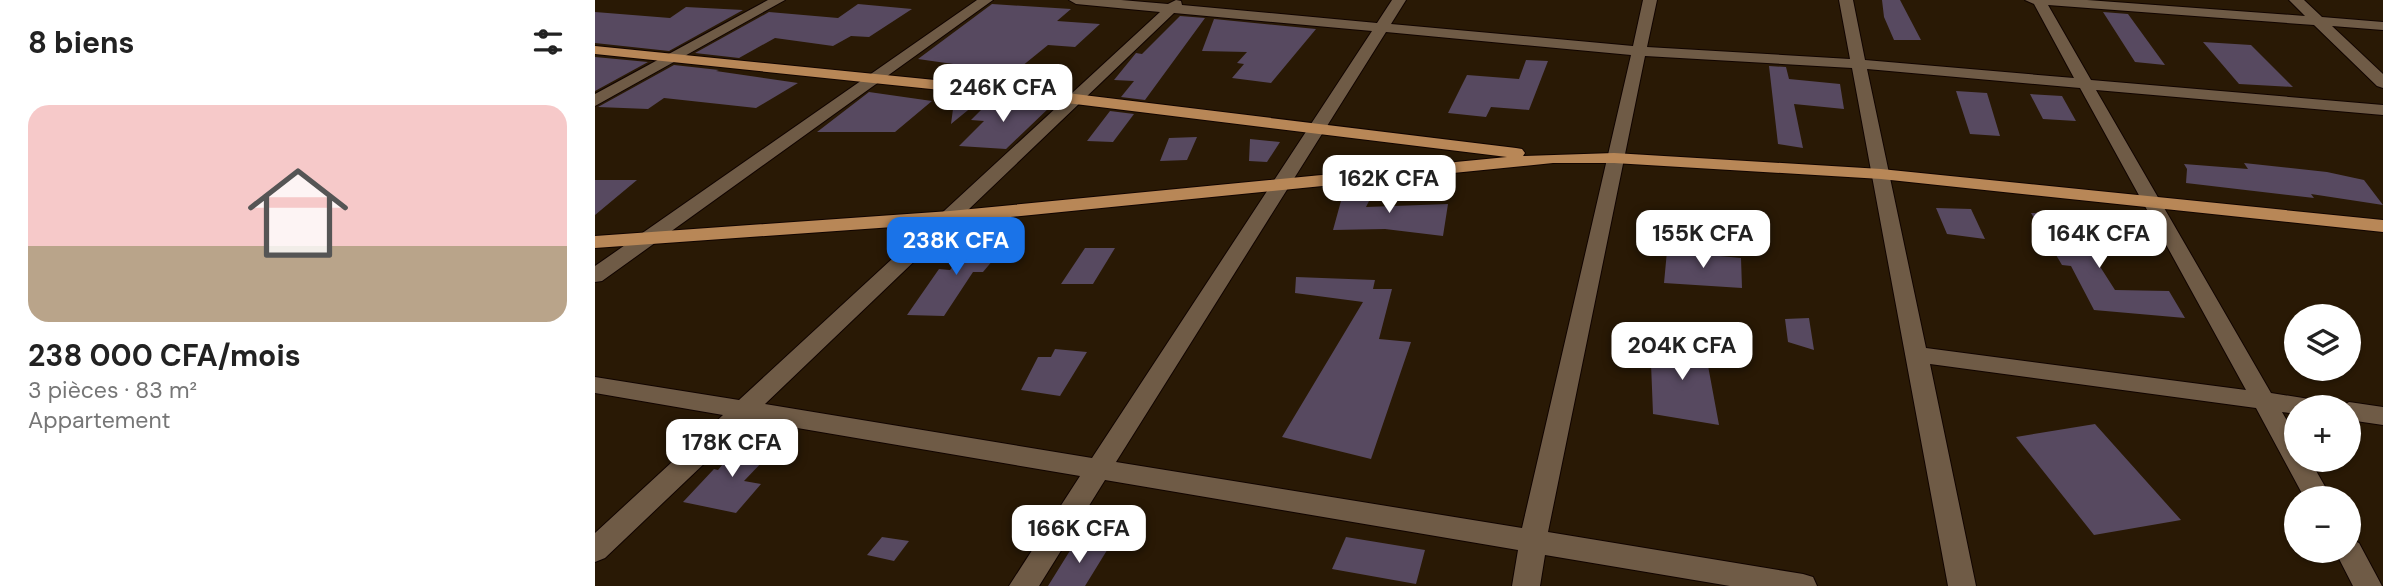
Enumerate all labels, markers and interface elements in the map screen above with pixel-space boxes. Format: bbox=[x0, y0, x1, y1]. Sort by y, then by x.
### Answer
text: 8 biens bbox=[28, 23, 134, 62]
icon: filters bbox=[529, 23, 567, 61]
pin: 246K CFA bbox=[931, 64, 1075, 124]
text: 246K CFA bbox=[949, 72, 1057, 102]
icon: home bbox=[235, 150, 361, 276]
pin: 162K CFA bbox=[1317, 156, 1461, 215]
text: 162K CFA bbox=[1339, 163, 1439, 193]
pin: 155K CFA bbox=[1631, 210, 1775, 270]
pin: 164K CFA bbox=[2027, 210, 2171, 270]
pin: 238K CFA bbox=[884, 218, 1028, 277]
text: 155K CFA bbox=[1652, 218, 1754, 248]
text: 164K CFA bbox=[2048, 218, 2150, 248]
text: 238K CFA bbox=[903, 225, 1009, 255]
map controls bbox=[2284, 304, 2361, 563]
button: layers bbox=[2284, 304, 2361, 381]
pin: 204K CFA bbox=[1610, 322, 1754, 382]
text: 204K CFA bbox=[1627, 330, 1737, 360]
text: 238 000 CFA/mois bbox=[28, 336, 301, 375]
text: 3 pièces · 83 m² bbox=[28, 375, 197, 405]
button: + bbox=[2284, 395, 2361, 472]
text: Appartement bbox=[28, 405, 171, 435]
pin: 178K CFA bbox=[660, 420, 804, 479]
text: 178K CFA bbox=[682, 427, 782, 457]
button: − bbox=[2284, 486, 2361, 563]
pin: 166K CFA bbox=[1007, 505, 1151, 565]
text: 166K CFA bbox=[1028, 513, 1130, 543]

